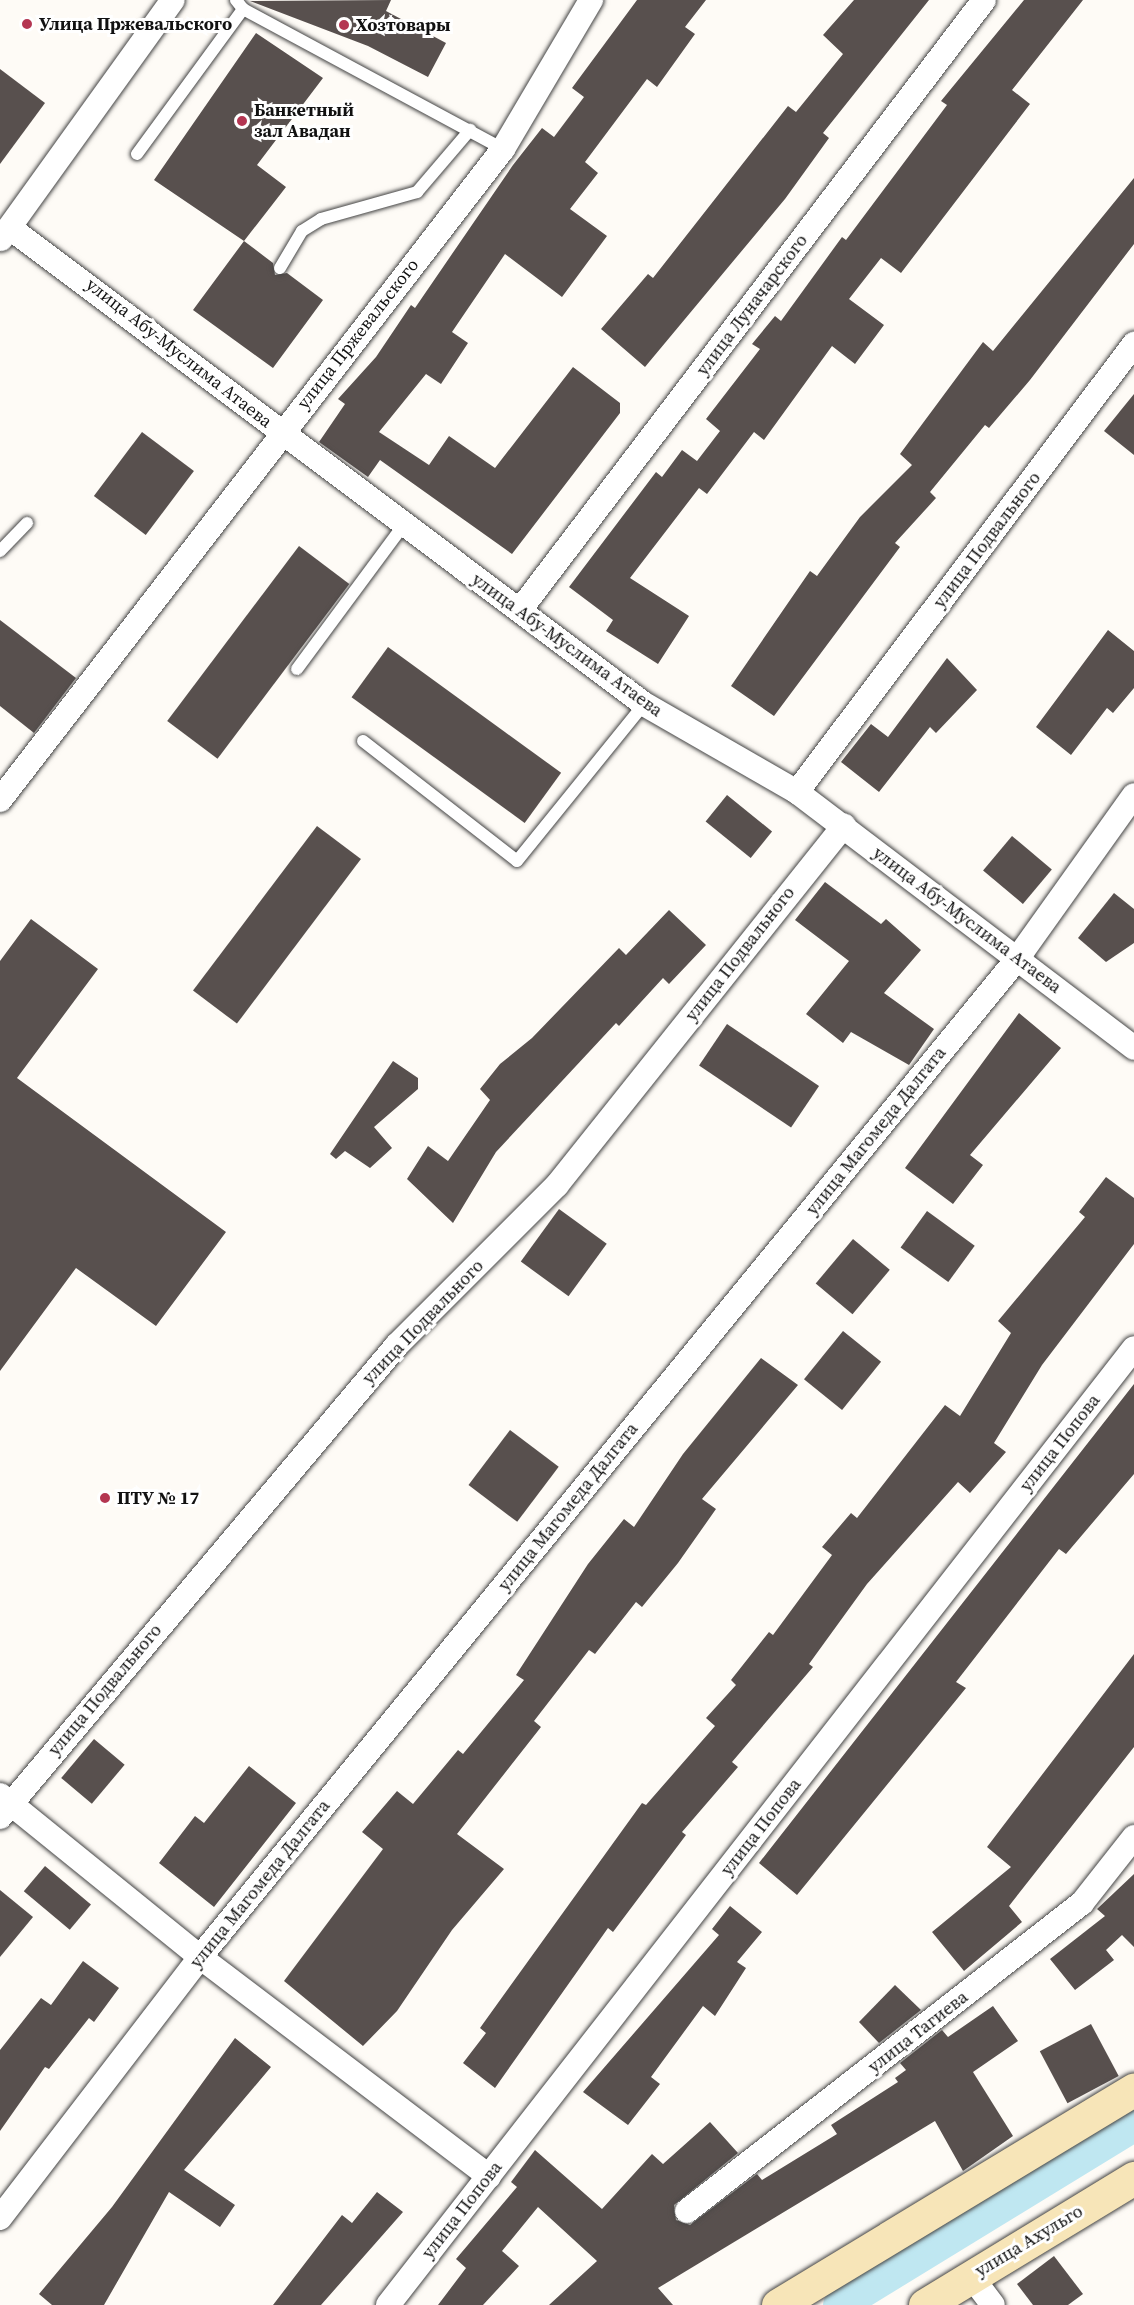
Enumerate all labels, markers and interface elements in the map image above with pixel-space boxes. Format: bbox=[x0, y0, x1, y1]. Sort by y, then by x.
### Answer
place label: Улица Пржевальского bbox=[39, 13, 232, 35]
place label: Хозтовары bbox=[356, 14, 451, 36]
marker: Улица Пржевальского bbox=[20, 17, 34, 31]
marker: Хозтовары bbox=[337, 18, 351, 32]
place label: Банкетный зал Авадан bbox=[254, 100, 354, 142]
marker: Банкетный зал Авадан bbox=[235, 114, 249, 128]
street label: улица Луначарского bbox=[692, 230, 812, 380]
street label: улица Пржевальского bbox=[293, 254, 423, 414]
street label: улица Абу-Муслима Атаева bbox=[82, 274, 276, 432]
street label: улица Подвального bbox=[929, 468, 1045, 612]
street label: улица Абу-Муслима Атаева bbox=[467, 569, 667, 721]
street label: улица Абу-Муслима Атаева bbox=[869, 842, 1065, 998]
street label: улица Подвального bbox=[681, 882, 799, 1026]
street label: улица Магомеда Далгата bbox=[801, 1042, 951, 1220]
street label: улица Подвального bbox=[358, 1255, 488, 1389]
street label: улица Попова bbox=[1015, 1390, 1105, 1496]
street label: улица Магомеда Далгата bbox=[493, 1418, 643, 1596]
place label: ПТУ № 17 bbox=[117, 1487, 200, 1509]
marker: ПТУ № 17 bbox=[98, 1491, 112, 1505]
street label: улица Подвального bbox=[44, 1620, 166, 1760]
street label: улица Попова bbox=[716, 1774, 806, 1880]
street label: улица Магомеда Далгата bbox=[185, 1795, 335, 1973]
street label: улица Тагиева bbox=[864, 1986, 972, 2078]
street label: улица Попова bbox=[417, 2157, 507, 2263]
street label: улица Ахульго bbox=[971, 2200, 1087, 2282]

